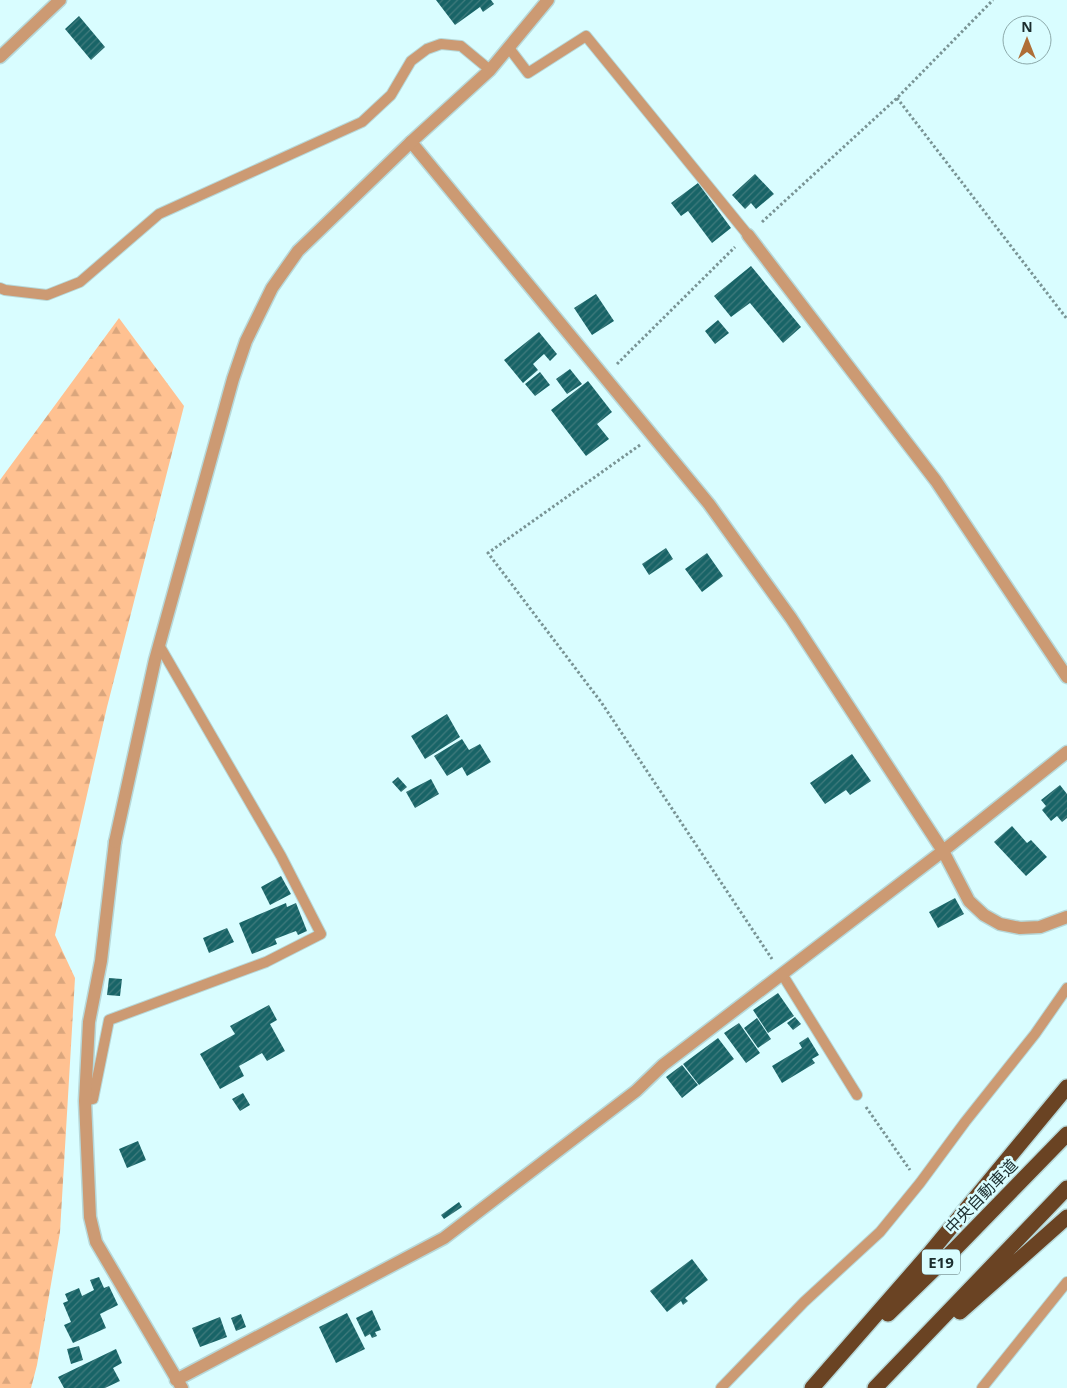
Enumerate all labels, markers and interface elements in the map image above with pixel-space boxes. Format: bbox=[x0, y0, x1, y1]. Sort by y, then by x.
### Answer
north arrow bbox=[1002, 15, 1052, 65]
text: N bbox=[1021, 17, 1033, 36]
street label: 中央自動車道 bbox=[940, 1154, 1022, 1238]
road number: E19 bbox=[922, 1250, 960, 1274]

